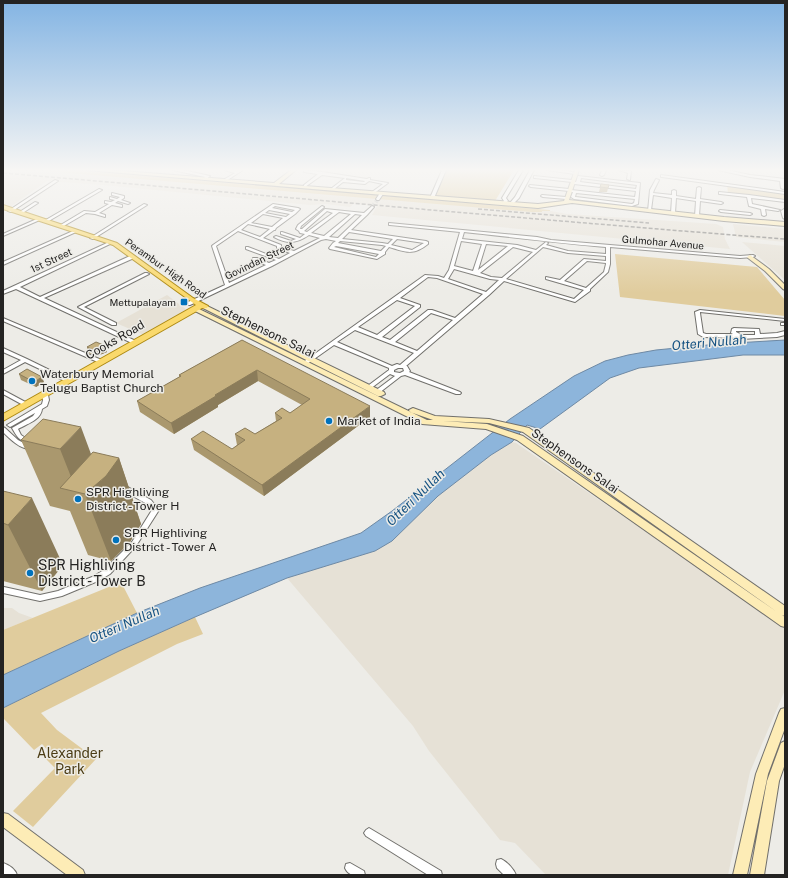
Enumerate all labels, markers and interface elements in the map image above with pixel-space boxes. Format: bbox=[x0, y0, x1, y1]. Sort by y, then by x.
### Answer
street label: Gulmohar Avenue bbox=[621, 232, 705, 252]
street label: Perambur High Road bbox=[123, 235, 209, 301]
street label: Govindan Street bbox=[223, 238, 295, 282]
street label: 1st Street bbox=[28, 245, 74, 275]
place label: Mettupalayam bbox=[109, 296, 176, 308]
marker: Mettupalayam bbox=[179, 297, 189, 307]
street label: Stephensons Salai bbox=[218, 303, 318, 361]
street label: Cooks Road bbox=[83, 317, 147, 363]
water label: Otteri Nullah bbox=[671, 332, 747, 353]
place label: Waterbury Memorial Telugu Baptist Church bbox=[40, 367, 164, 395]
marker: Waterbury Memorial Telugu Baptist Church bbox=[27, 376, 37, 386]
place label: Market of India bbox=[337, 414, 421, 428]
marker: Market of India bbox=[324, 416, 334, 426]
street label: Stephensons Salai bbox=[529, 426, 621, 496]
water label: Otteri Nullah bbox=[383, 466, 448, 529]
place label: SPR Highliving District - Tower H bbox=[86, 485, 179, 513]
marker: SPR Highliving District - Tower H bbox=[73, 494, 83, 504]
place label: SPR Highliving District - Tower A bbox=[124, 526, 217, 554]
marker: SPR Highliving District - Tower A bbox=[111, 535, 121, 545]
place label: SPR Highliving District - Tower B bbox=[38, 557, 146, 589]
marker: SPR Highliving District - Tower B bbox=[25, 568, 35, 578]
water label: Otteri Nullah bbox=[87, 603, 162, 646]
park label: Alexander Park bbox=[37, 745, 103, 777]

